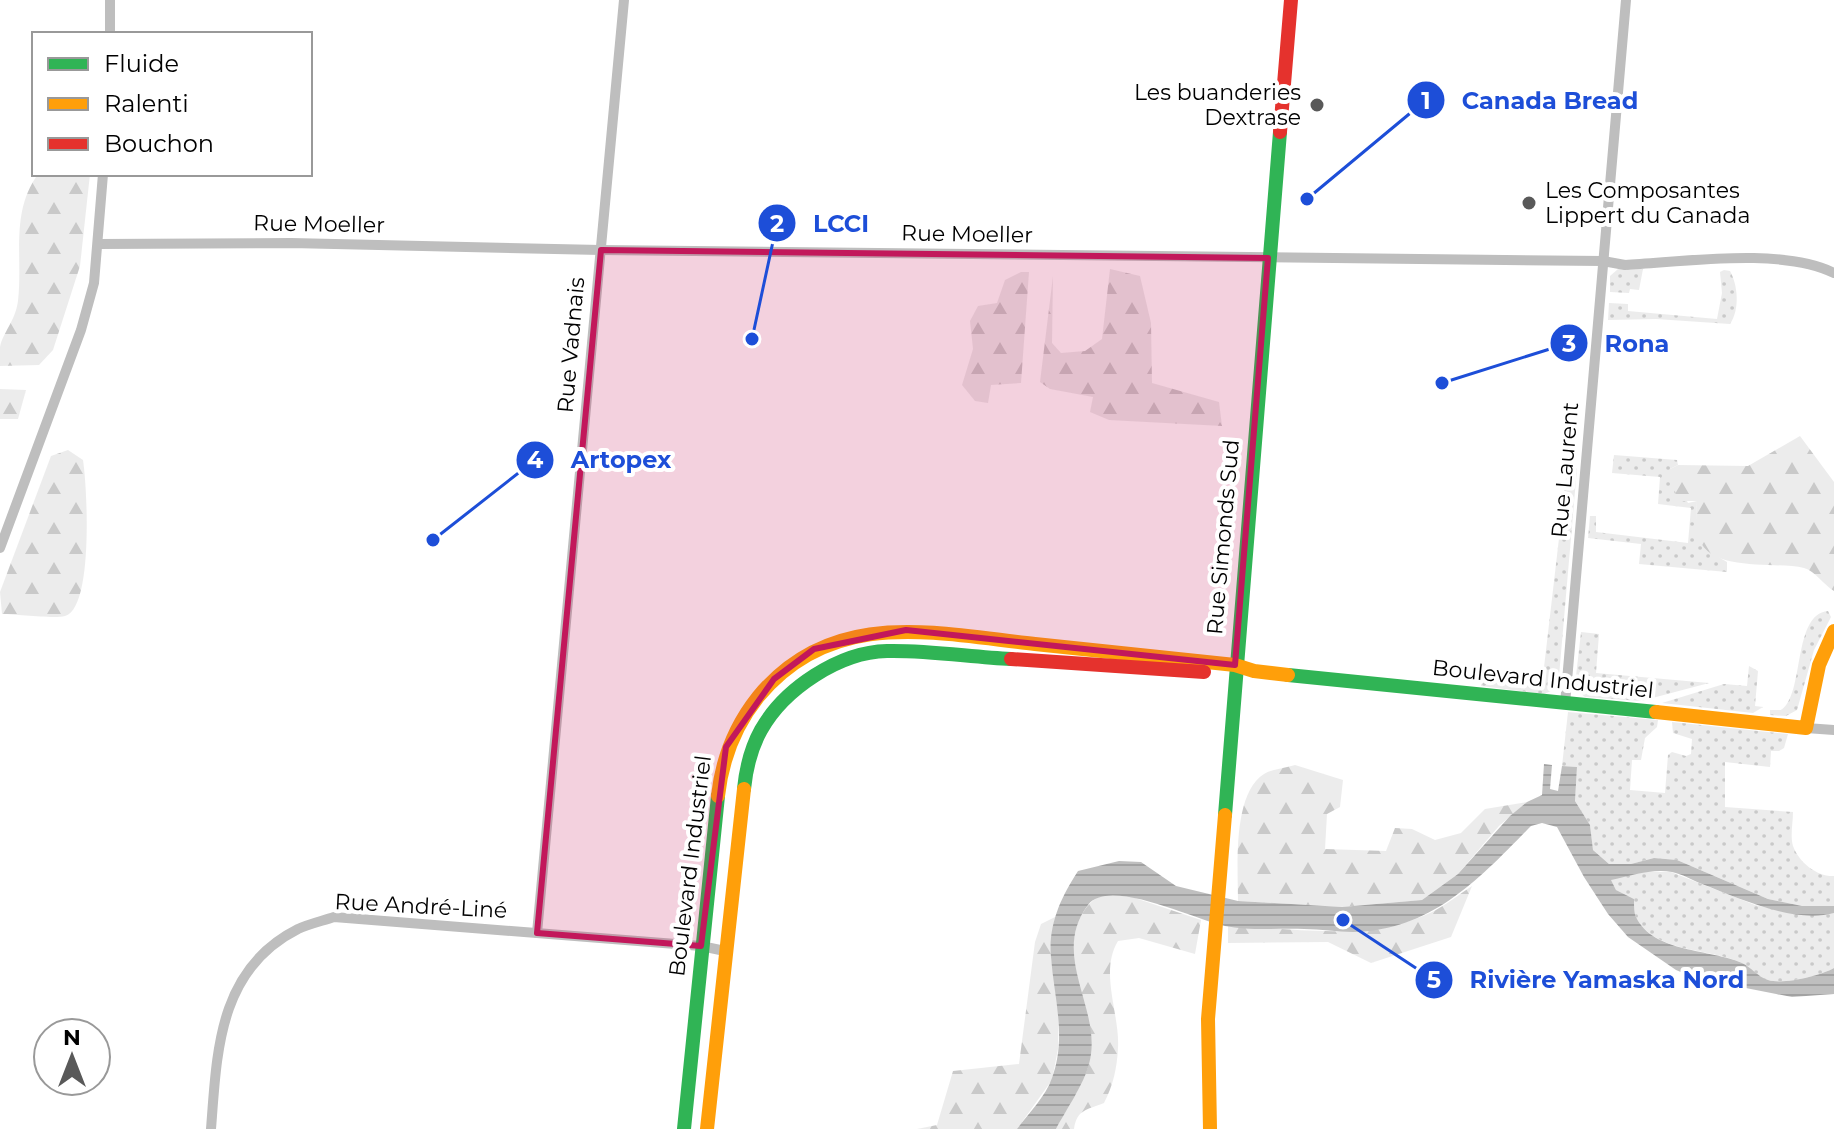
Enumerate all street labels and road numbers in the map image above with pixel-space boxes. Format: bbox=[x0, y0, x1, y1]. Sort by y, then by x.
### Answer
street label: Rue Moeller bbox=[253, 209, 385, 239]
street label: Rue Moeller bbox=[901, 219, 1033, 249]
street label: Rue Vadnais bbox=[552, 276, 590, 414]
street label: Rue Laurent bbox=[1546, 401, 1584, 539]
street label: Rue Simonds Sud bbox=[1201, 438, 1245, 636]
street label: Boulevard Industriel bbox=[1431, 654, 1655, 704]
street label: Boulevard Industriel bbox=[663, 754, 717, 978]
street label: Rue André-Liné bbox=[334, 888, 508, 924]

